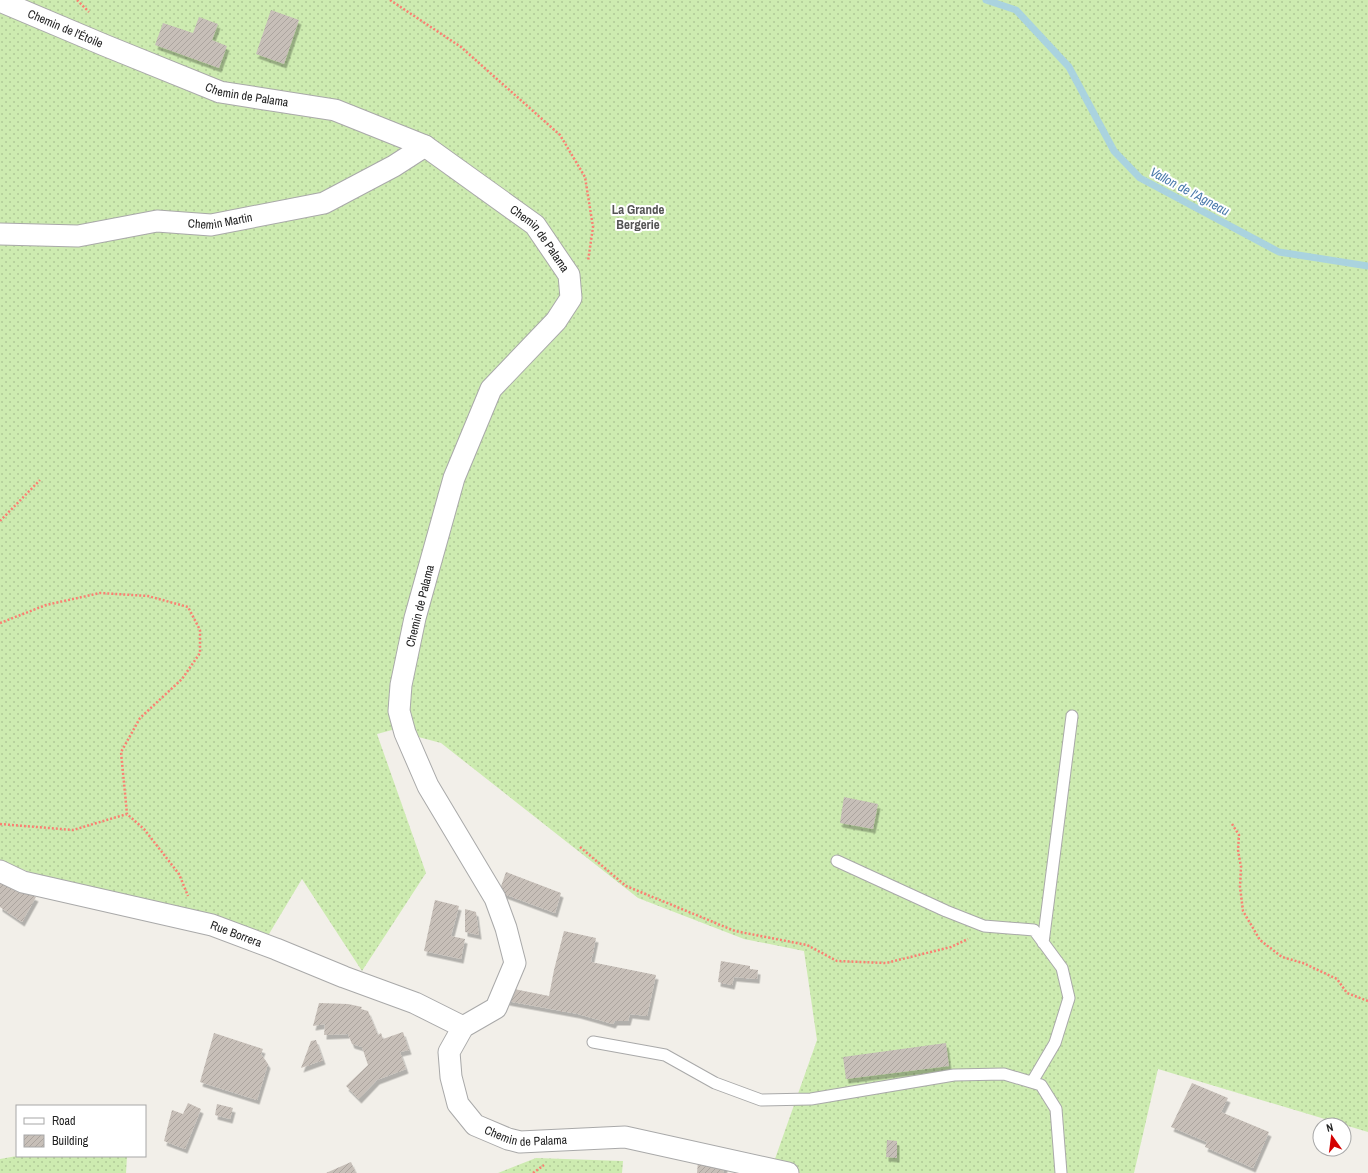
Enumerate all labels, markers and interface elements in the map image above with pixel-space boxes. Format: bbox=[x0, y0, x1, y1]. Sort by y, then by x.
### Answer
street label: Chemin de l'Étoile bbox=[25, 6, 105, 52]
street label: Chemin de Palama bbox=[203, 79, 290, 111]
water label: Vallon de l'Agneau bbox=[1147, 163, 1232, 220]
district label: La Grande Bergerie bbox=[612, 201, 664, 233]
street label: Chemin de Palama bbox=[507, 202, 573, 276]
street label: Chemin Martin bbox=[187, 209, 254, 233]
street label: Chemin de Palama bbox=[402, 563, 438, 649]
street label: Rue Borrera bbox=[208, 917, 264, 951]
legend bbox=[16, 1105, 146, 1157]
text: Road bbox=[52, 1113, 76, 1129]
north arrow bbox=[1312, 1117, 1352, 1157]
text: N bbox=[1325, 1120, 1334, 1135]
street label: Chemin de Palama bbox=[482, 1122, 568, 1150]
text: Building bbox=[52, 1133, 89, 1149]

